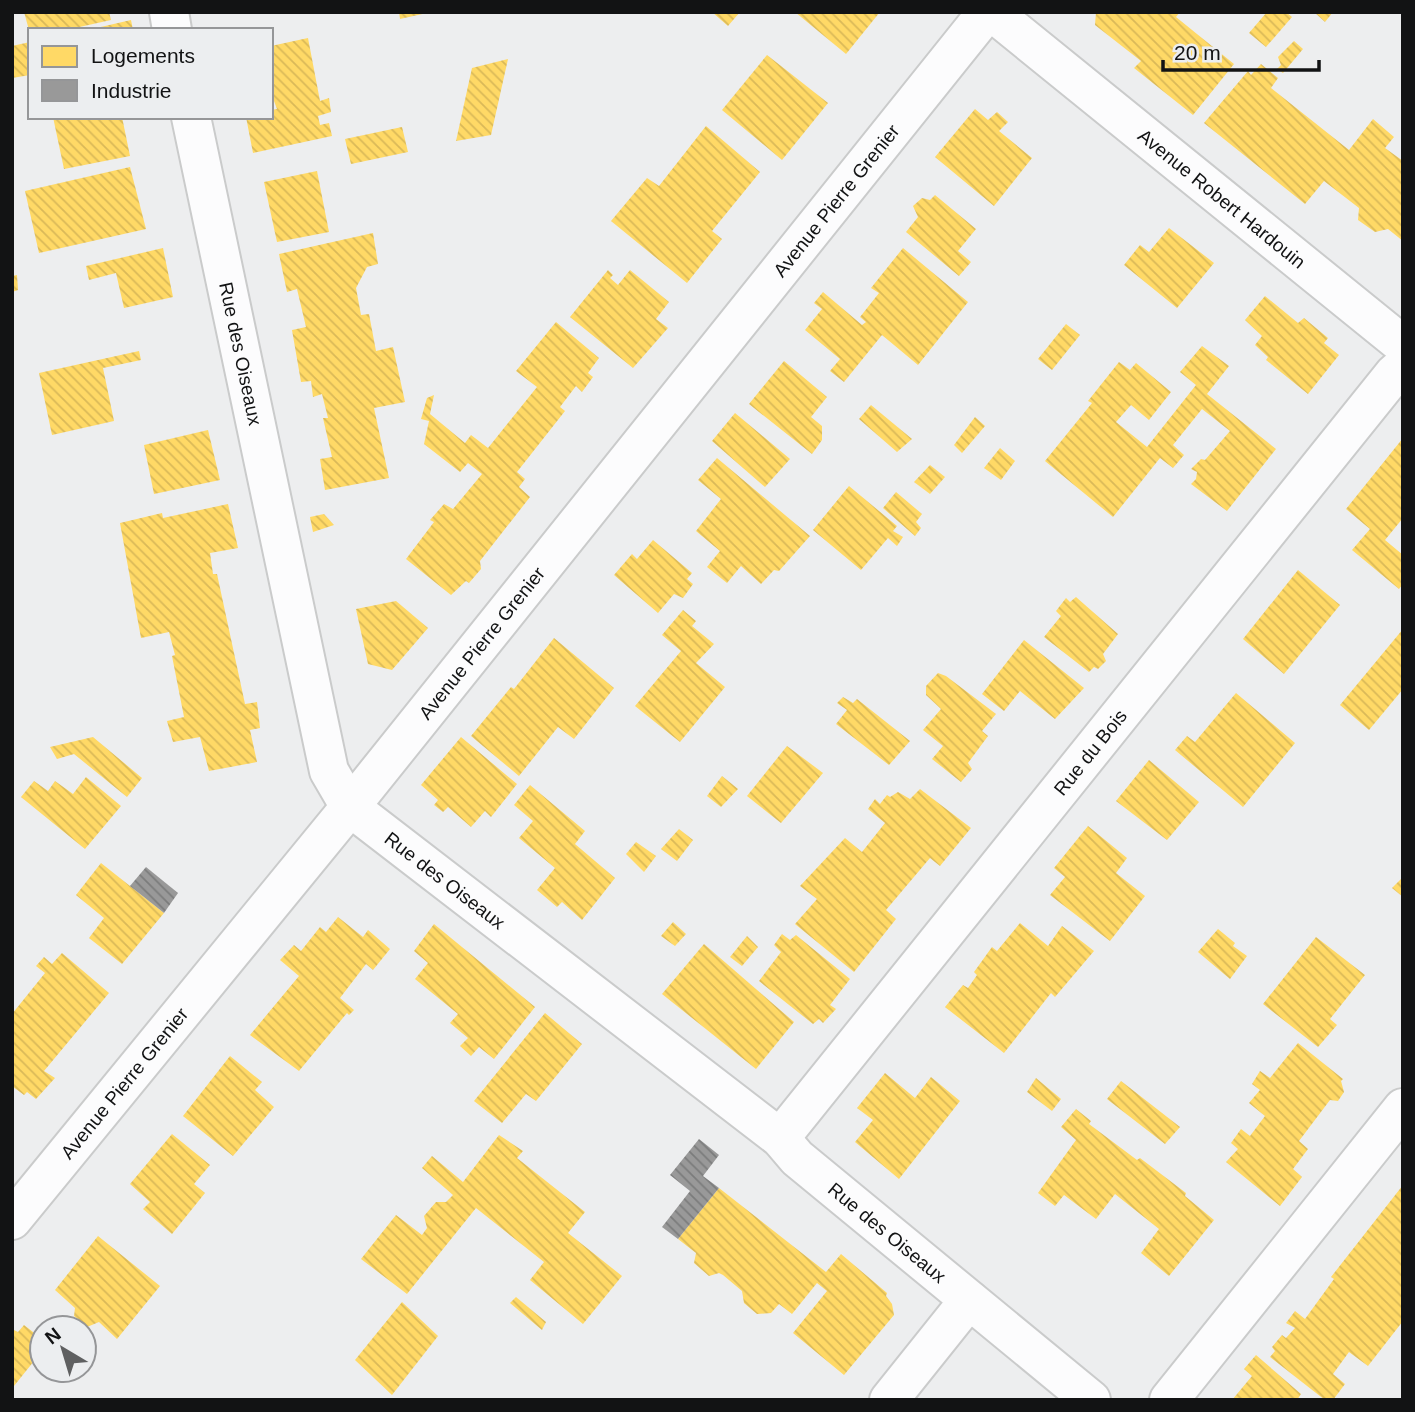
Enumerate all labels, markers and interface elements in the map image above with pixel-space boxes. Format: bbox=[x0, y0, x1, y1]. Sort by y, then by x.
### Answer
legend bbox=[28, 28, 273, 119]
scale bar bbox=[1163, 28, 1319, 72]
text: 20 m bbox=[1174, 41, 1221, 64]
text: Logements bbox=[91, 44, 195, 67]
text: Industrie bbox=[91, 79, 172, 102]
street label: Avenue Pierre Grenier bbox=[769, 120, 904, 281]
street label: Avenue Robert Hardouin bbox=[1134, 125, 1309, 273]
street label: Rue des Oiseaux bbox=[215, 280, 266, 428]
street label: Avenue Pierre Grenier bbox=[415, 562, 550, 723]
street label: Rue du Bois bbox=[1050, 706, 1131, 799]
street label: Rue des Oiseaux bbox=[381, 828, 509, 934]
street label: Avenue Pierre Grenier bbox=[57, 1003, 193, 1163]
street label: Rue des Oiseaux bbox=[824, 1178, 950, 1288]
north arrow bbox=[28, 1314, 98, 1384]
text: N bbox=[41, 1323, 65, 1348]

